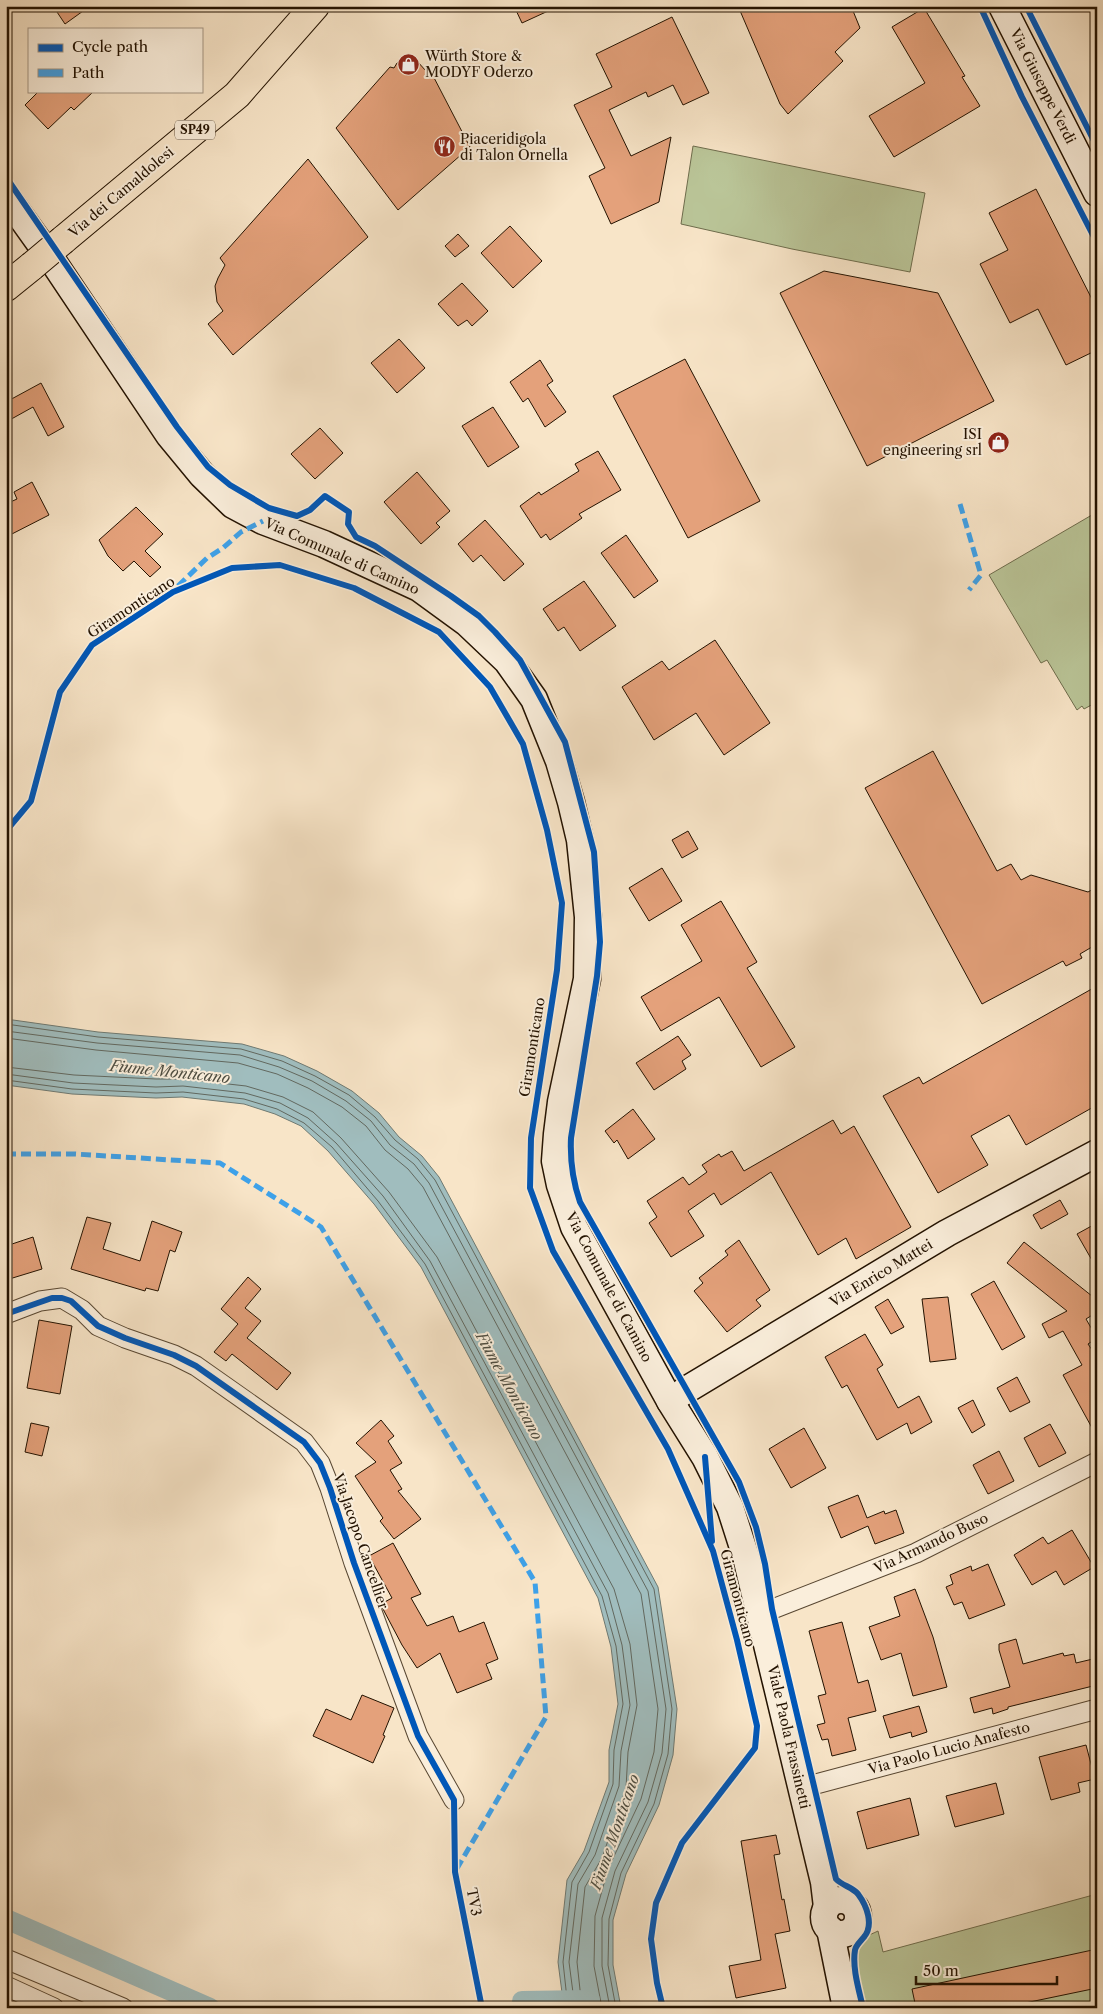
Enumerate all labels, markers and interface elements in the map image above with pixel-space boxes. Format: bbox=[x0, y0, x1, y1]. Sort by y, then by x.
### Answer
street label: Via Giuseppe Verdi bbox=[1006, 24, 1080, 147]
legend bbox=[28, 28, 202, 92]
text: Cycle path bbox=[72, 37, 149, 56]
place label: Würth Store & MODYF Oderzo bbox=[424, 47, 533, 81]
shop icon: Würth Store & MODYF Oderzo bbox=[397, 52, 421, 76]
text: Path bbox=[72, 63, 105, 82]
road number: SP49 bbox=[175, 120, 215, 140]
place label: Piaceridigola di Talon Ornella bbox=[460, 130, 568, 164]
restaurant icon: Piaceridigola di Talon Ornella bbox=[432, 135, 456, 159]
street label: Via dei Camaldolesi bbox=[64, 143, 177, 242]
place label: ISI engineering srl bbox=[883, 425, 982, 459]
shop icon: ISI engineering srl bbox=[986, 430, 1010, 454]
street label: Via Comunale di Camino bbox=[261, 513, 422, 598]
street label: Giramonticano bbox=[84, 572, 178, 642]
street label: Giramonticano bbox=[515, 996, 549, 1098]
water label: Fiume Monticano bbox=[108, 1056, 231, 1087]
street label: Via Comunale di Camino bbox=[561, 1208, 656, 1365]
street label: Via Enrico Mattei bbox=[825, 1235, 936, 1311]
water label: Fiume Monticano bbox=[471, 1328, 547, 1443]
street label: Via Jacopo Cancellier bbox=[329, 1470, 393, 1612]
street label: Via Armando Buso bbox=[870, 1509, 991, 1578]
street label: Giramonticano bbox=[716, 1547, 760, 1649]
street label: Viale Paola Frassinetti bbox=[763, 1662, 814, 1811]
street label: Via Paolo Lucio Anafesto bbox=[865, 1718, 1032, 1779]
water label: Fiume Monticano bbox=[586, 1772, 643, 1893]
street label: TV3 bbox=[462, 1886, 486, 1918]
scale bar bbox=[916, 1954, 1057, 1986]
text: 50 m bbox=[923, 1961, 959, 1980]

